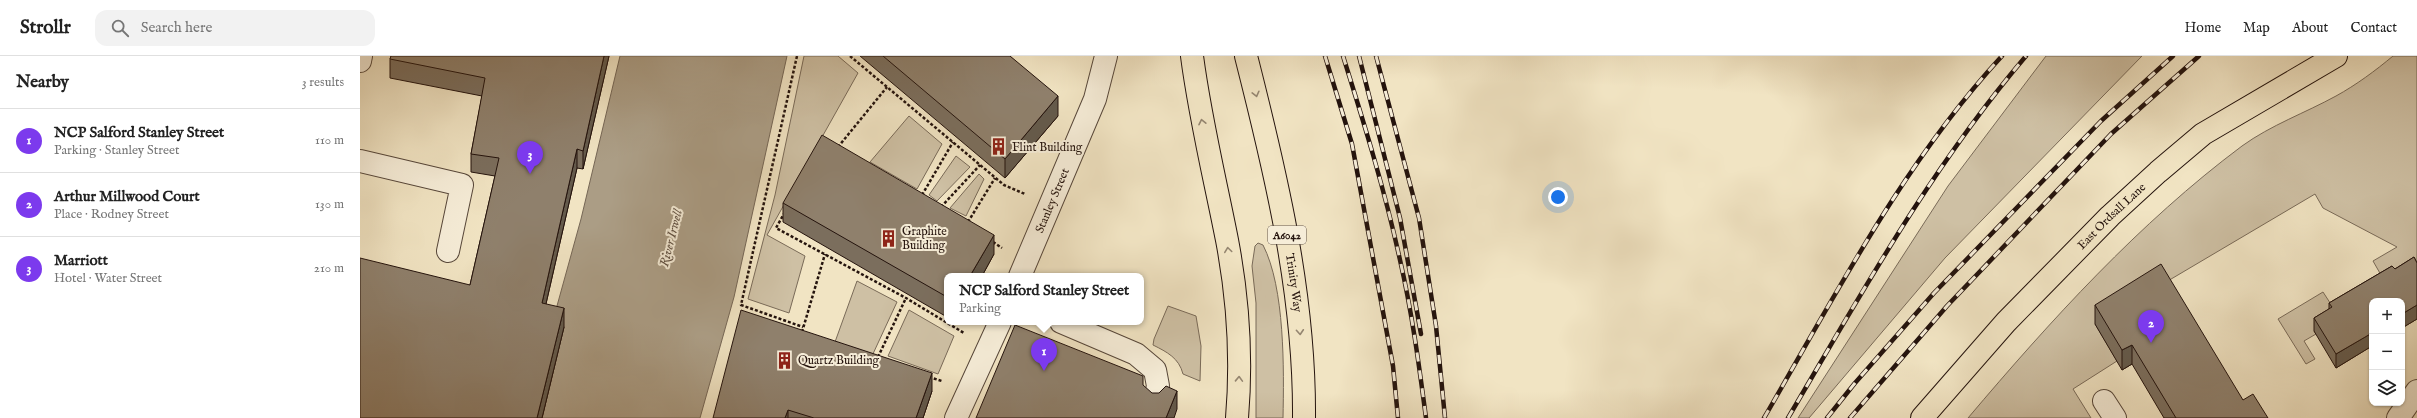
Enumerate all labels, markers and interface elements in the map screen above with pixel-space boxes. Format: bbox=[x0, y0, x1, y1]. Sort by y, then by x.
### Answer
search box bbox=[95, 10, 375, 46]
text: Strollr bbox=[20, 16, 71, 40]
icon: search bbox=[109, 17, 131, 39]
text: Search here bbox=[141, 18, 212, 37]
text: Home bbox=[2185, 19, 2221, 37]
text: Map bbox=[2243, 19, 2270, 37]
text: About bbox=[2292, 19, 2328, 37]
text: Contact bbox=[2350, 19, 2397, 37]
text: Nearby bbox=[16, 72, 69, 93]
text: 3 results bbox=[302, 74, 344, 91]
one-way arrow bbox=[1251, 90, 1260, 97]
one-way arrow bbox=[1199, 119, 1207, 126]
text: NCP Salford Stanley Street bbox=[54, 123, 224, 142]
text: 1 bbox=[27, 132, 31, 149]
text: 110 m bbox=[315, 132, 344, 149]
building icon: Flint Building bbox=[989, 137, 1009, 157]
place label: Flint Building bbox=[1012, 140, 1083, 155]
pin: 3 bbox=[517, 141, 543, 174]
text: Parking · Stanley Street bbox=[54, 142, 179, 159]
street label: Stanley Street bbox=[1032, 166, 1073, 235]
street label: East Ordsall Lane bbox=[2074, 180, 2149, 253]
text: Arthur Millwood Court bbox=[54, 187, 200, 206]
your location bbox=[1548, 187, 1568, 207]
text: 2 bbox=[26, 196, 32, 213]
text: 130 m bbox=[315, 196, 344, 213]
text: Place · Rodney Street bbox=[54, 206, 169, 223]
water label: River Irwell bbox=[656, 207, 687, 269]
place label: Graphite Building bbox=[902, 224, 947, 253]
road number: A6042 bbox=[1268, 226, 1306, 244]
building icon: Graphite Building bbox=[879, 228, 899, 248]
one-way arrow bbox=[1224, 247, 1233, 253]
text: Marriott bbox=[54, 251, 108, 270]
street label: Trinity Way bbox=[1282, 252, 1305, 313]
text: 3 bbox=[27, 260, 31, 277]
text: 210 m bbox=[314, 260, 344, 277]
text: Hotel · Water Street bbox=[54, 270, 162, 287]
popup bbox=[944, 273, 1144, 325]
text: NCP Salford Stanley Street bbox=[959, 281, 1129, 300]
map controls bbox=[2369, 298, 2405, 406]
button: + bbox=[2369, 298, 2405, 334]
text: Parking bbox=[959, 300, 1001, 317]
pin: 2 bbox=[2138, 310, 2164, 343]
one-way arrow bbox=[1295, 329, 1304, 335]
button: − bbox=[2369, 334, 2405, 370]
pin: 1 bbox=[1031, 338, 1057, 371]
building icon: Quartz Building bbox=[775, 350, 795, 370]
place label: Quartz Building bbox=[798, 353, 880, 368]
button: layers bbox=[2369, 370, 2405, 406]
one-way arrow bbox=[1235, 376, 1244, 382]

